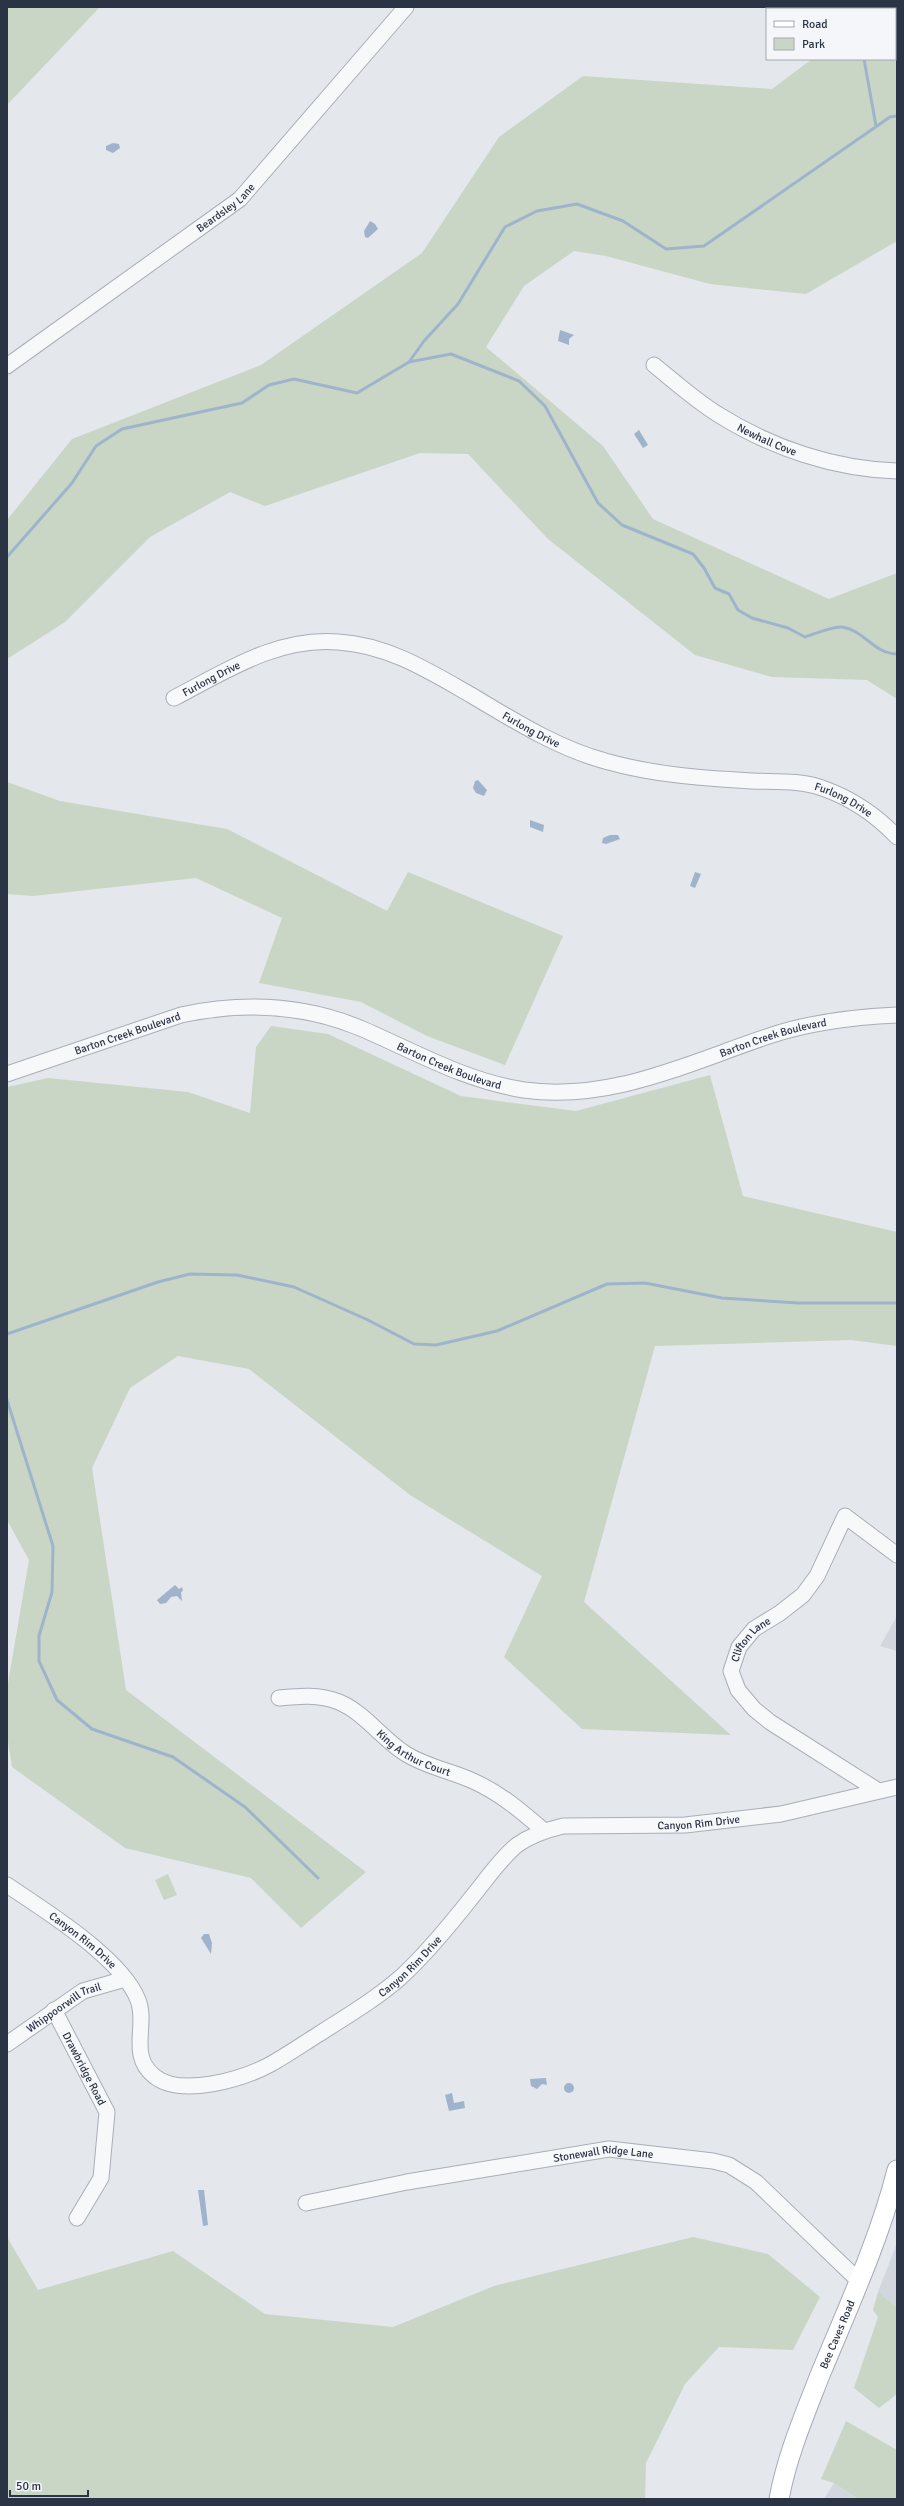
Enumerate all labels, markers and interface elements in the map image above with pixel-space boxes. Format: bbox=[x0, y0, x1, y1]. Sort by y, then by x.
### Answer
legend bbox=[766, 8, 896, 60]
text: Road bbox=[802, 17, 828, 32]
text: Park bbox=[802, 37, 825, 52]
street label: Beardsley Lane bbox=[194, 180, 257, 235]
street label: Newhall Cove bbox=[735, 420, 798, 458]
street label: Furlong Drive bbox=[180, 658, 242, 699]
street label: Furlong Drive bbox=[500, 709, 562, 750]
street label: Furlong Drive bbox=[813, 779, 875, 819]
street label: Barton Creek Boulevard bbox=[73, 1009, 182, 1057]
street label: Barton Creek Boulevard bbox=[718, 1015, 828, 1060]
street label: Barton Creek Boulevard bbox=[395, 1039, 503, 1092]
street label: Clifton Lane bbox=[728, 1614, 773, 1663]
street label: King Arthur Court bbox=[374, 1727, 452, 1779]
street label: Canyon Rim Drive bbox=[657, 1812, 740, 1832]
street label: Canyon Rim Drive bbox=[47, 1909, 119, 1971]
street label: Canyon Rim Drive bbox=[376, 1933, 444, 1999]
street label: Whippoorwill Trail bbox=[24, 1980, 103, 2035]
street label: Drawbridge Road bbox=[60, 2030, 109, 2108]
street label: Stonewall Ridge Lane bbox=[552, 2142, 654, 2165]
street label: Bee Caves Road bbox=[817, 2298, 857, 2371]
scale bar bbox=[10, 2472, 88, 2498]
text: 50 m bbox=[16, 2479, 41, 2494]

